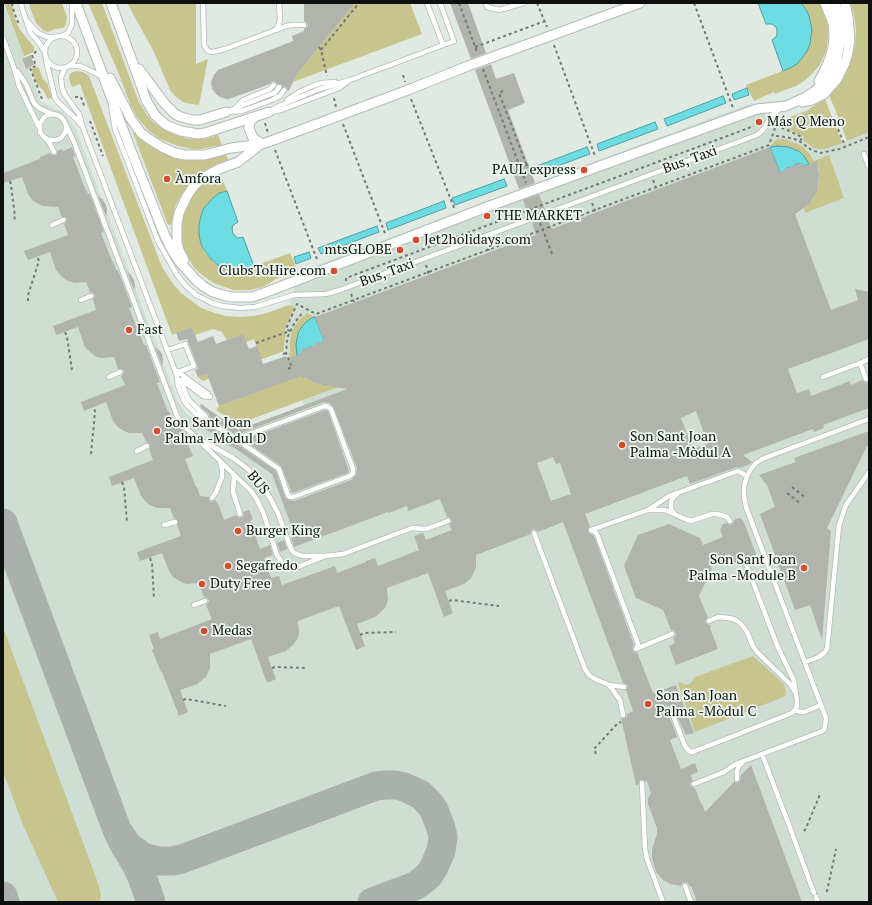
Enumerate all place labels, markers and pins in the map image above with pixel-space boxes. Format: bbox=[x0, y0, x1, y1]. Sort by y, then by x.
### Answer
place label: Más Q Meno bbox=[767, 114, 845, 130]
marker: Más Q Meno bbox=[754, 117, 764, 127]
place label: PAUL express bbox=[492, 162, 576, 178]
marker: PAUL express bbox=[579, 165, 589, 175]
place label: Àmfora bbox=[175, 171, 221, 187]
marker: Àmfora bbox=[162, 174, 172, 184]
place label: THE MARKET bbox=[495, 208, 582, 224]
marker: THE MARKET bbox=[482, 211, 492, 221]
place label: Jet2holidays.com bbox=[424, 232, 531, 248]
marker: Jet2holidays.com bbox=[411, 235, 421, 245]
place label: mtsGLOBE bbox=[325, 242, 392, 258]
marker: mtsGLOBE bbox=[395, 245, 405, 255]
place label: ClubsToHire.com bbox=[219, 263, 326, 279]
marker: ClubsToHire.com bbox=[329, 266, 339, 276]
place label: Fast bbox=[137, 322, 163, 338]
marker: Fast bbox=[124, 325, 134, 335]
place label: Son Sant Joan Palma -Mòdul D bbox=[165, 415, 266, 448]
marker: Son Sant Joan Palma -Mòdul D bbox=[152, 426, 162, 436]
place label: Son Sant Joan Palma -Mòdul A bbox=[630, 429, 731, 462]
marker: Son Sant Joan Palma -Mòdul A bbox=[617, 440, 627, 450]
place label: Burger King bbox=[246, 523, 320, 539]
marker: Burger King bbox=[233, 526, 243, 536]
place label: Son Sant Joan Palma -Module B bbox=[689, 552, 796, 584]
place label: Segafredo bbox=[236, 558, 298, 574]
marker: Segafredo bbox=[223, 561, 233, 571]
marker: Son Sant Joan Palma -Module B bbox=[799, 563, 809, 573]
place label: Duty Free bbox=[210, 576, 271, 592]
marker: Duty Free bbox=[197, 579, 207, 589]
place label: Medas bbox=[212, 623, 252, 639]
marker: Medas bbox=[199, 626, 209, 636]
place label: Son San Joan Palma -Mòdul C bbox=[656, 688, 756, 720]
marker: Son San Joan Palma -Mòdul C bbox=[643, 699, 653, 709]

